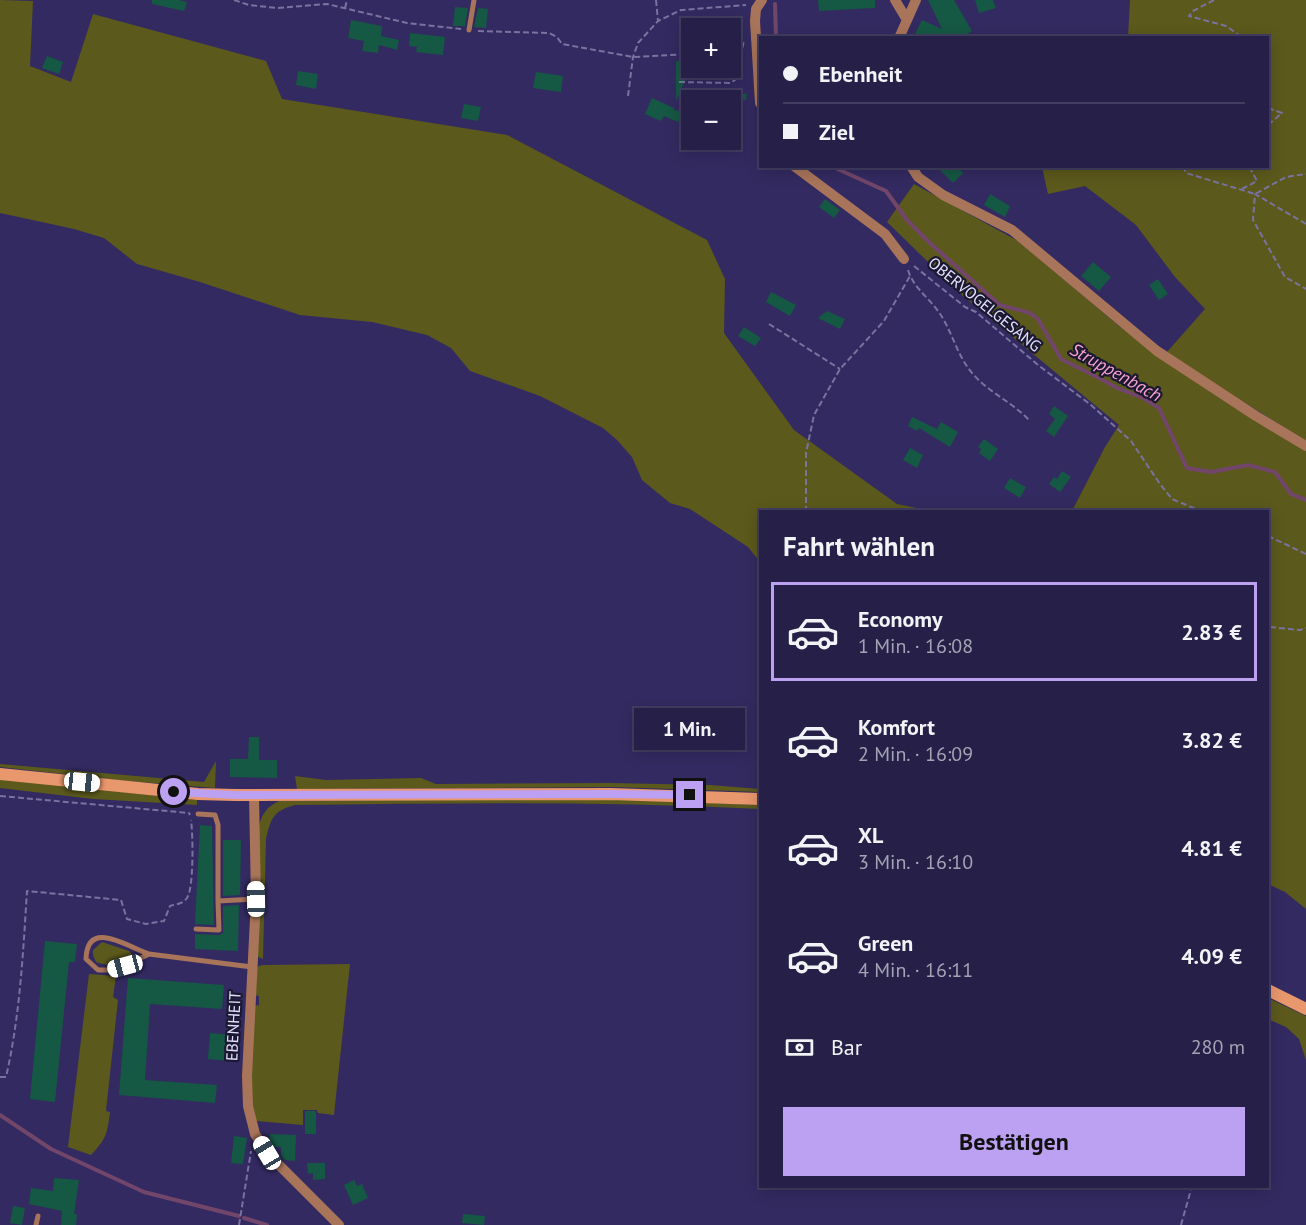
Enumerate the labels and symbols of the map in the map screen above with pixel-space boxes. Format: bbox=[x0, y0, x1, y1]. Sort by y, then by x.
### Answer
street label: OBERVOGELGESANG bbox=[924, 252, 1046, 356]
water label: Struppenbach bbox=[1066, 337, 1166, 407]
callout: 1 Min. bbox=[634, 708, 746, 750]
car bbox=[63, 771, 101, 793]
route start bbox=[160, 778, 187, 805]
route end bbox=[676, 781, 703, 808]
car bbox=[247, 881, 265, 917]
car bbox=[105, 953, 145, 979]
street label: EBENHEIT bbox=[221, 990, 245, 1062]
car bbox=[250, 1133, 284, 1173]

